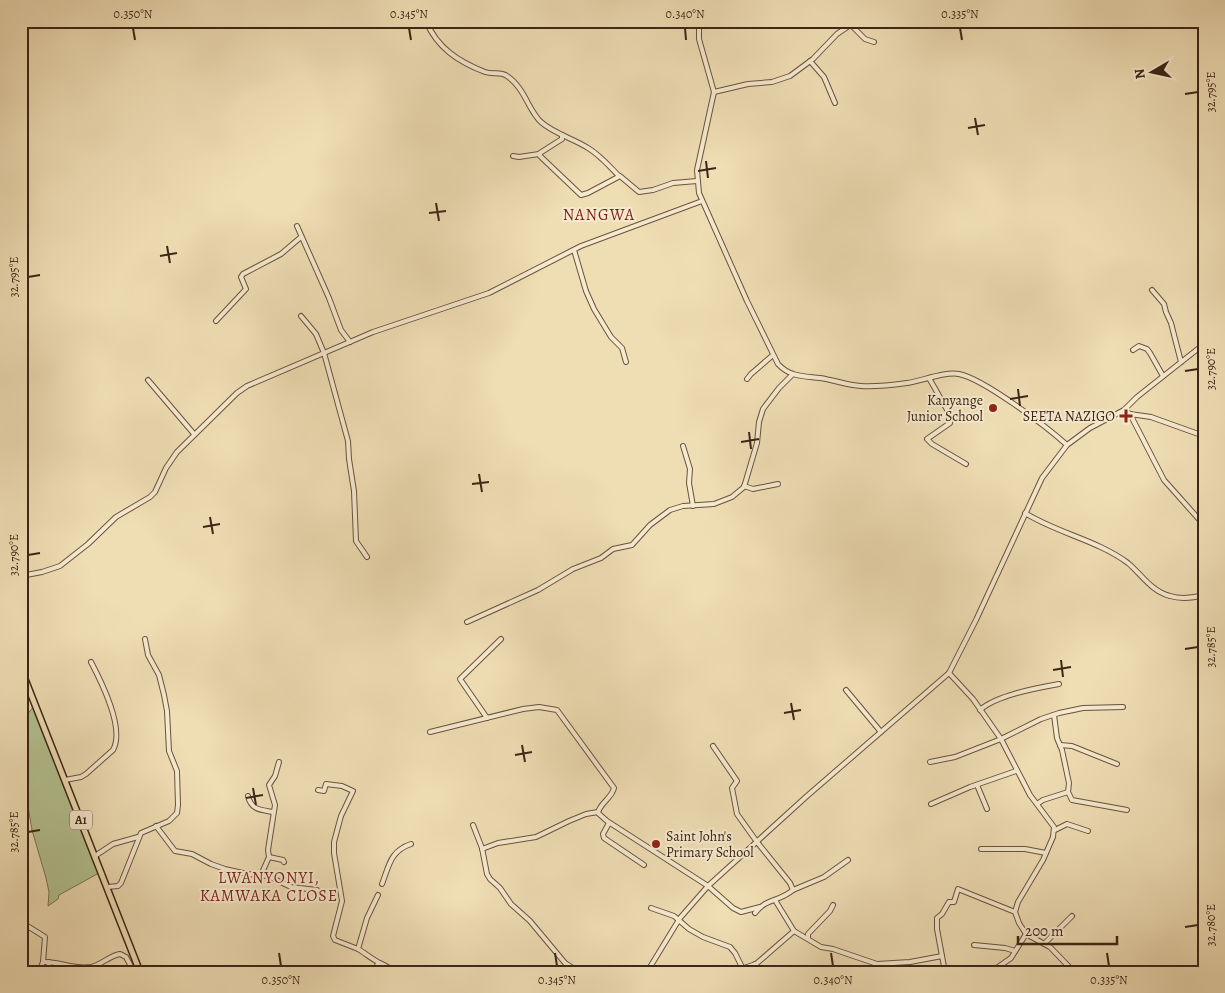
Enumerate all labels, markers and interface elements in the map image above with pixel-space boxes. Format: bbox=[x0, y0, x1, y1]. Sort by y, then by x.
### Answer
text: 0.350°N bbox=[114, 6, 153, 22]
text: 0.345°N bbox=[390, 6, 428, 22]
text: 0.340°N bbox=[665, 6, 705, 22]
text: 0.335°N bbox=[941, 6, 979, 22]
north arrow bbox=[1128, 48, 1178, 98]
text: N bbox=[1129, 67, 1150, 80]
text: 32.795°E bbox=[1203, 72, 1219, 112]
district label: NANGWA bbox=[563, 204, 635, 226]
text: 32.795°E bbox=[6, 257, 22, 297]
text: 32.790°E bbox=[1203, 348, 1219, 390]
place label: Kanyange Junior School bbox=[907, 391, 984, 426]
marker: Kanyange Junior School bbox=[987, 402, 999, 414]
place label: SEETA NAZIGO bbox=[1023, 407, 1115, 426]
marker: SEETA NAZIGO bbox=[1119, 409, 1133, 423]
text: 32.790°E bbox=[6, 534, 22, 576]
text: 32.785°E bbox=[1203, 626, 1219, 668]
road number: A1 bbox=[70, 810, 92, 830]
text: 32.785°E bbox=[6, 811, 22, 853]
place label: Saint John's Primary School bbox=[666, 827, 754, 862]
marker: Saint John's Primary School bbox=[650, 838, 662, 850]
district label: LWANYONYI, KAMWAKA CLOSE bbox=[200, 867, 338, 907]
text: 32.780°E bbox=[1203, 904, 1219, 946]
scale bar bbox=[1018, 913, 1116, 945]
text: 200 m bbox=[1025, 921, 1064, 941]
text: 0.350°N bbox=[262, 972, 301, 988]
text: 0.345°N bbox=[538, 972, 576, 988]
text: 0.340°N bbox=[813, 972, 853, 988]
text: 0.335°N bbox=[1090, 972, 1128, 988]

